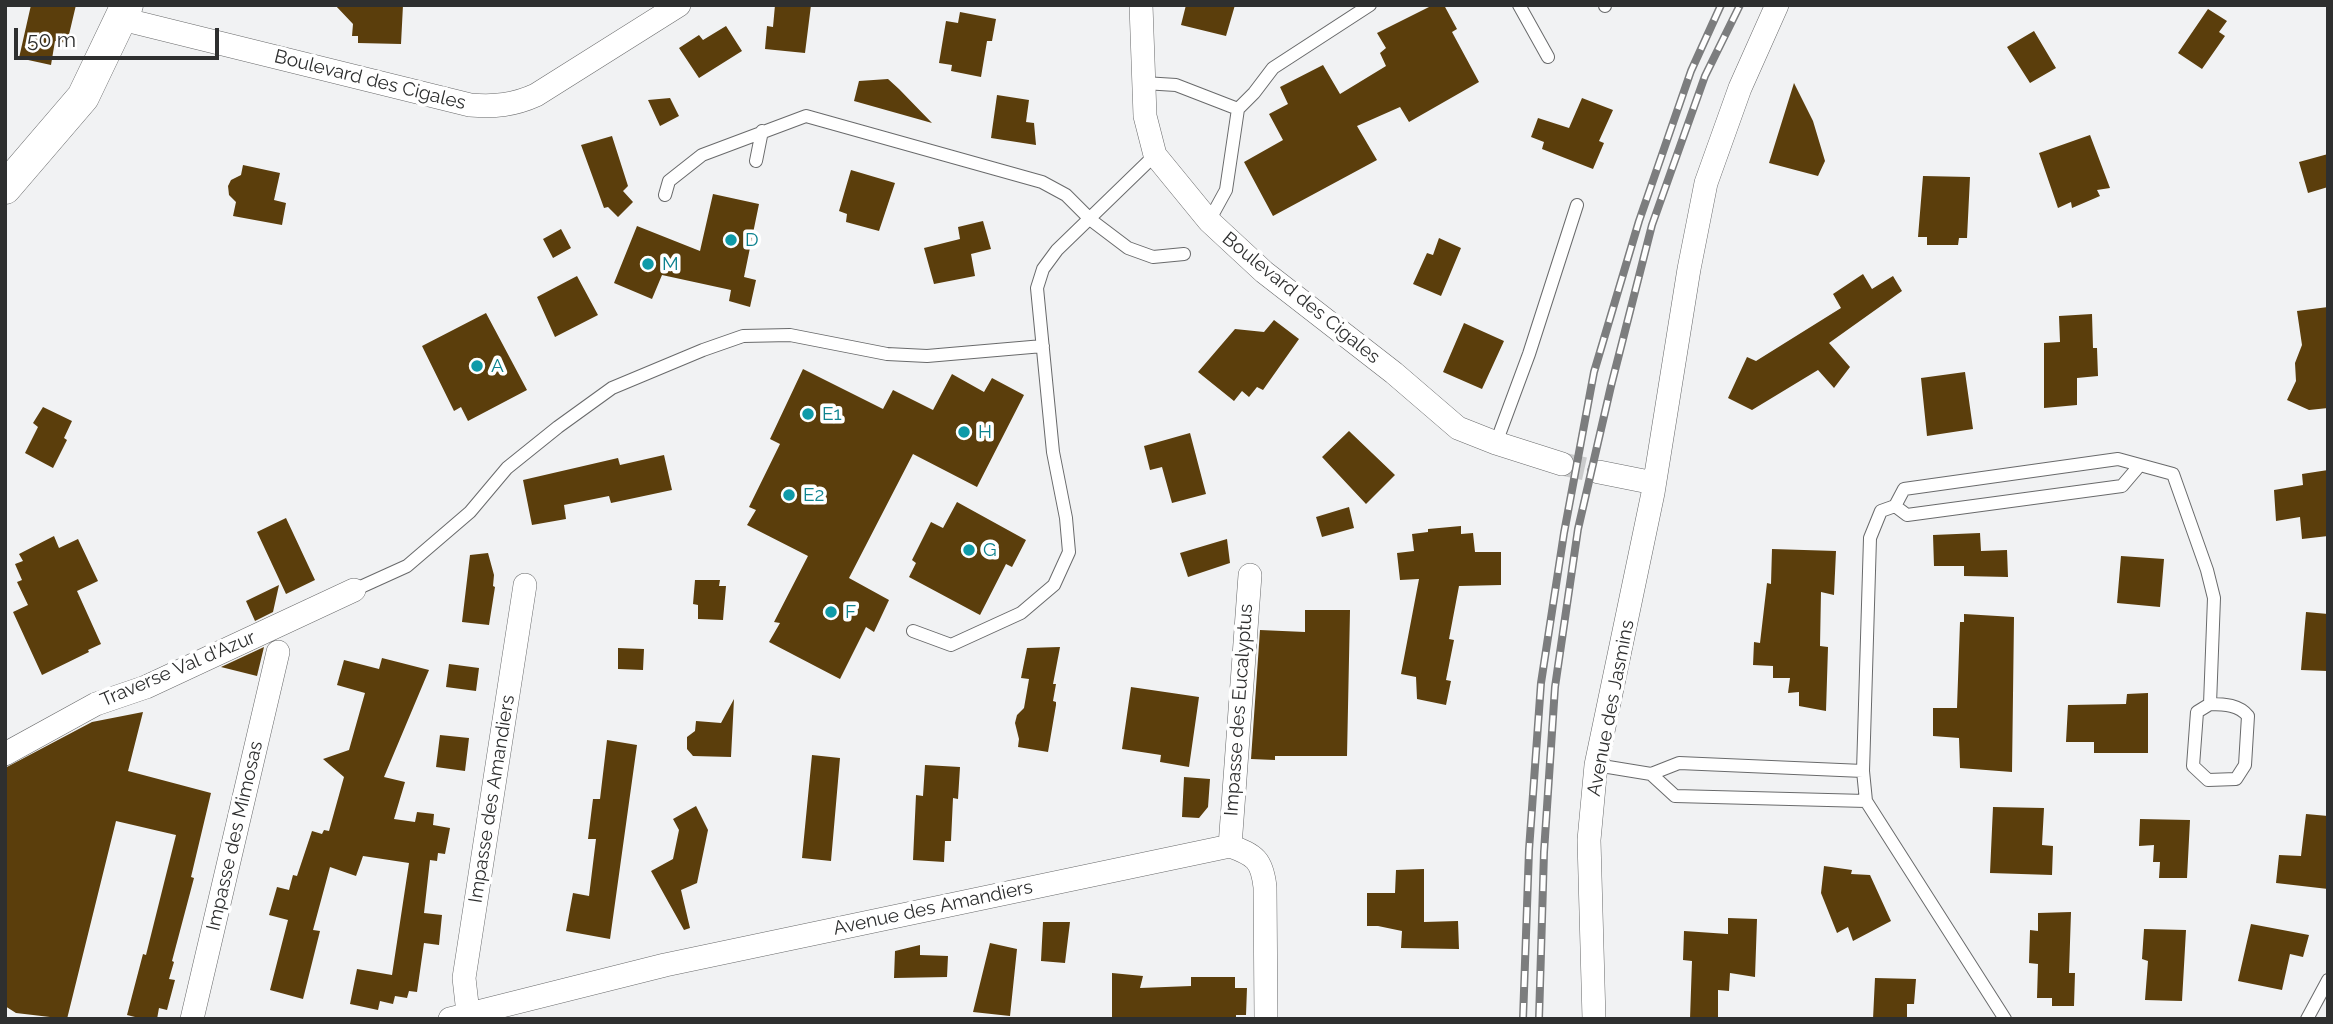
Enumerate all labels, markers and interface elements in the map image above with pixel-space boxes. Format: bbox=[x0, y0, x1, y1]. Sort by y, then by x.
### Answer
scale bar bbox=[18, 14, 222, 58]
text: 50 m bbox=[27, 27, 76, 52]
street label: Boulevard des Cigales bbox=[272, 45, 468, 115]
street label: Boulevard des Cigales bbox=[1218, 227, 1384, 369]
place label: D bbox=[745, 229, 759, 251]
marker: D bbox=[723, 232, 739, 248]
place label: M bbox=[662, 253, 679, 275]
marker: M bbox=[640, 256, 656, 272]
place label: A bbox=[491, 355, 504, 377]
marker: A bbox=[469, 358, 485, 374]
place label: E1 bbox=[822, 403, 842, 425]
marker: E1 bbox=[800, 406, 816, 422]
place label: H bbox=[978, 421, 992, 443]
marker: H bbox=[956, 424, 972, 440]
place label: E2 bbox=[803, 484, 824, 506]
marker: E2 bbox=[781, 487, 797, 503]
place label: G bbox=[983, 539, 997, 561]
marker: G bbox=[961, 542, 977, 558]
place label: F bbox=[845, 601, 856, 623]
street label: Impasse des Eucalyptus bbox=[1220, 603, 1258, 817]
marker: F bbox=[823, 604, 839, 620]
street label: Avenue des Jasmins bbox=[1583, 618, 1639, 798]
street label: Traverse Val d'Azur bbox=[97, 626, 259, 712]
street label: Impasse des Amandiers bbox=[464, 693, 520, 905]
street label: Impasse des Mimosas bbox=[202, 739, 268, 933]
street label: Avenue des Amandiers bbox=[831, 876, 1035, 940]

